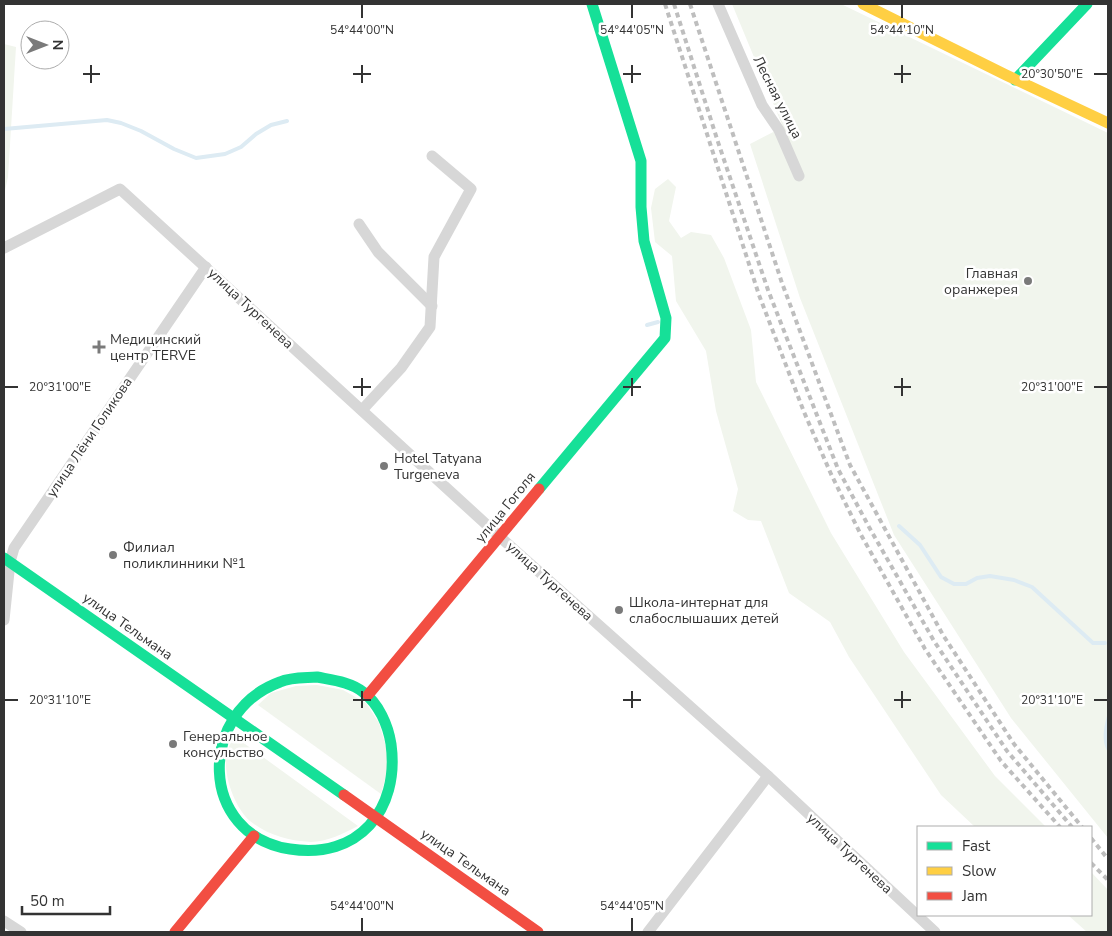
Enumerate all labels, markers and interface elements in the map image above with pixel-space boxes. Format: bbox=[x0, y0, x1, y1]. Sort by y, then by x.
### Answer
north arrow bbox=[20, 20, 70, 70]
text: 54°44'00"N bbox=[330, 22, 394, 38]
text: 54°44'05"N bbox=[600, 22, 664, 38]
text: 54°44'10"N bbox=[870, 22, 934, 38]
text: N bbox=[48, 40, 67, 50]
street label: Лесная улица bbox=[749, 53, 807, 142]
text: 20°30'50"E bbox=[1021, 66, 1083, 82]
street label: улица Тургенева bbox=[204, 264, 298, 353]
place label: Главная оранжерея bbox=[944, 264, 1018, 299]
marker: Главная оранжерея bbox=[1022, 275, 1034, 287]
place label: Медицинский центр TERVE bbox=[110, 330, 201, 365]
marker: Медицинский центр TERVE bbox=[92, 340, 106, 354]
street label: улица Лёни Голикова bbox=[42, 374, 137, 501]
text: 20°31'00"E bbox=[29, 379, 91, 395]
text: 20°31'00"E bbox=[1021, 379, 1083, 395]
place label: Hotel Tatyana Turgeneva bbox=[394, 449, 482, 484]
marker: Hotel Tatyana Turgeneva bbox=[378, 460, 390, 472]
street label: улица Гоголя bbox=[471, 468, 540, 547]
street label: улица Тургенева bbox=[502, 537, 597, 625]
place label: Филиал поликлинники №1 bbox=[123, 538, 246, 573]
marker: Филиал поликлинники №1 bbox=[107, 549, 119, 561]
street label: улица Тельмана bbox=[79, 588, 176, 665]
place label: Школа-интернат для слабослышаших детей bbox=[629, 593, 779, 628]
marker: Школа-интернат для слабослышаших детей bbox=[613, 604, 625, 616]
text: 20°31'10"E bbox=[29, 692, 91, 708]
text: 20°31'10"E bbox=[1021, 692, 1083, 708]
place label: Генеральное консульство bbox=[183, 727, 267, 762]
marker: Генеральное консульство bbox=[167, 738, 179, 750]
street label: улица Тургенева bbox=[803, 809, 897, 898]
street label: улица Тельмана bbox=[417, 824, 514, 901]
legend bbox=[917, 826, 1092, 916]
text: Fast bbox=[962, 836, 991, 856]
text: Slow bbox=[962, 861, 997, 881]
scale bar bbox=[22, 884, 110, 916]
text: Jam bbox=[961, 886, 988, 906]
text: 50 m bbox=[30, 891, 65, 911]
text: 54°44'00"N bbox=[330, 898, 394, 914]
text: 54°44'05"N bbox=[600, 898, 664, 914]

